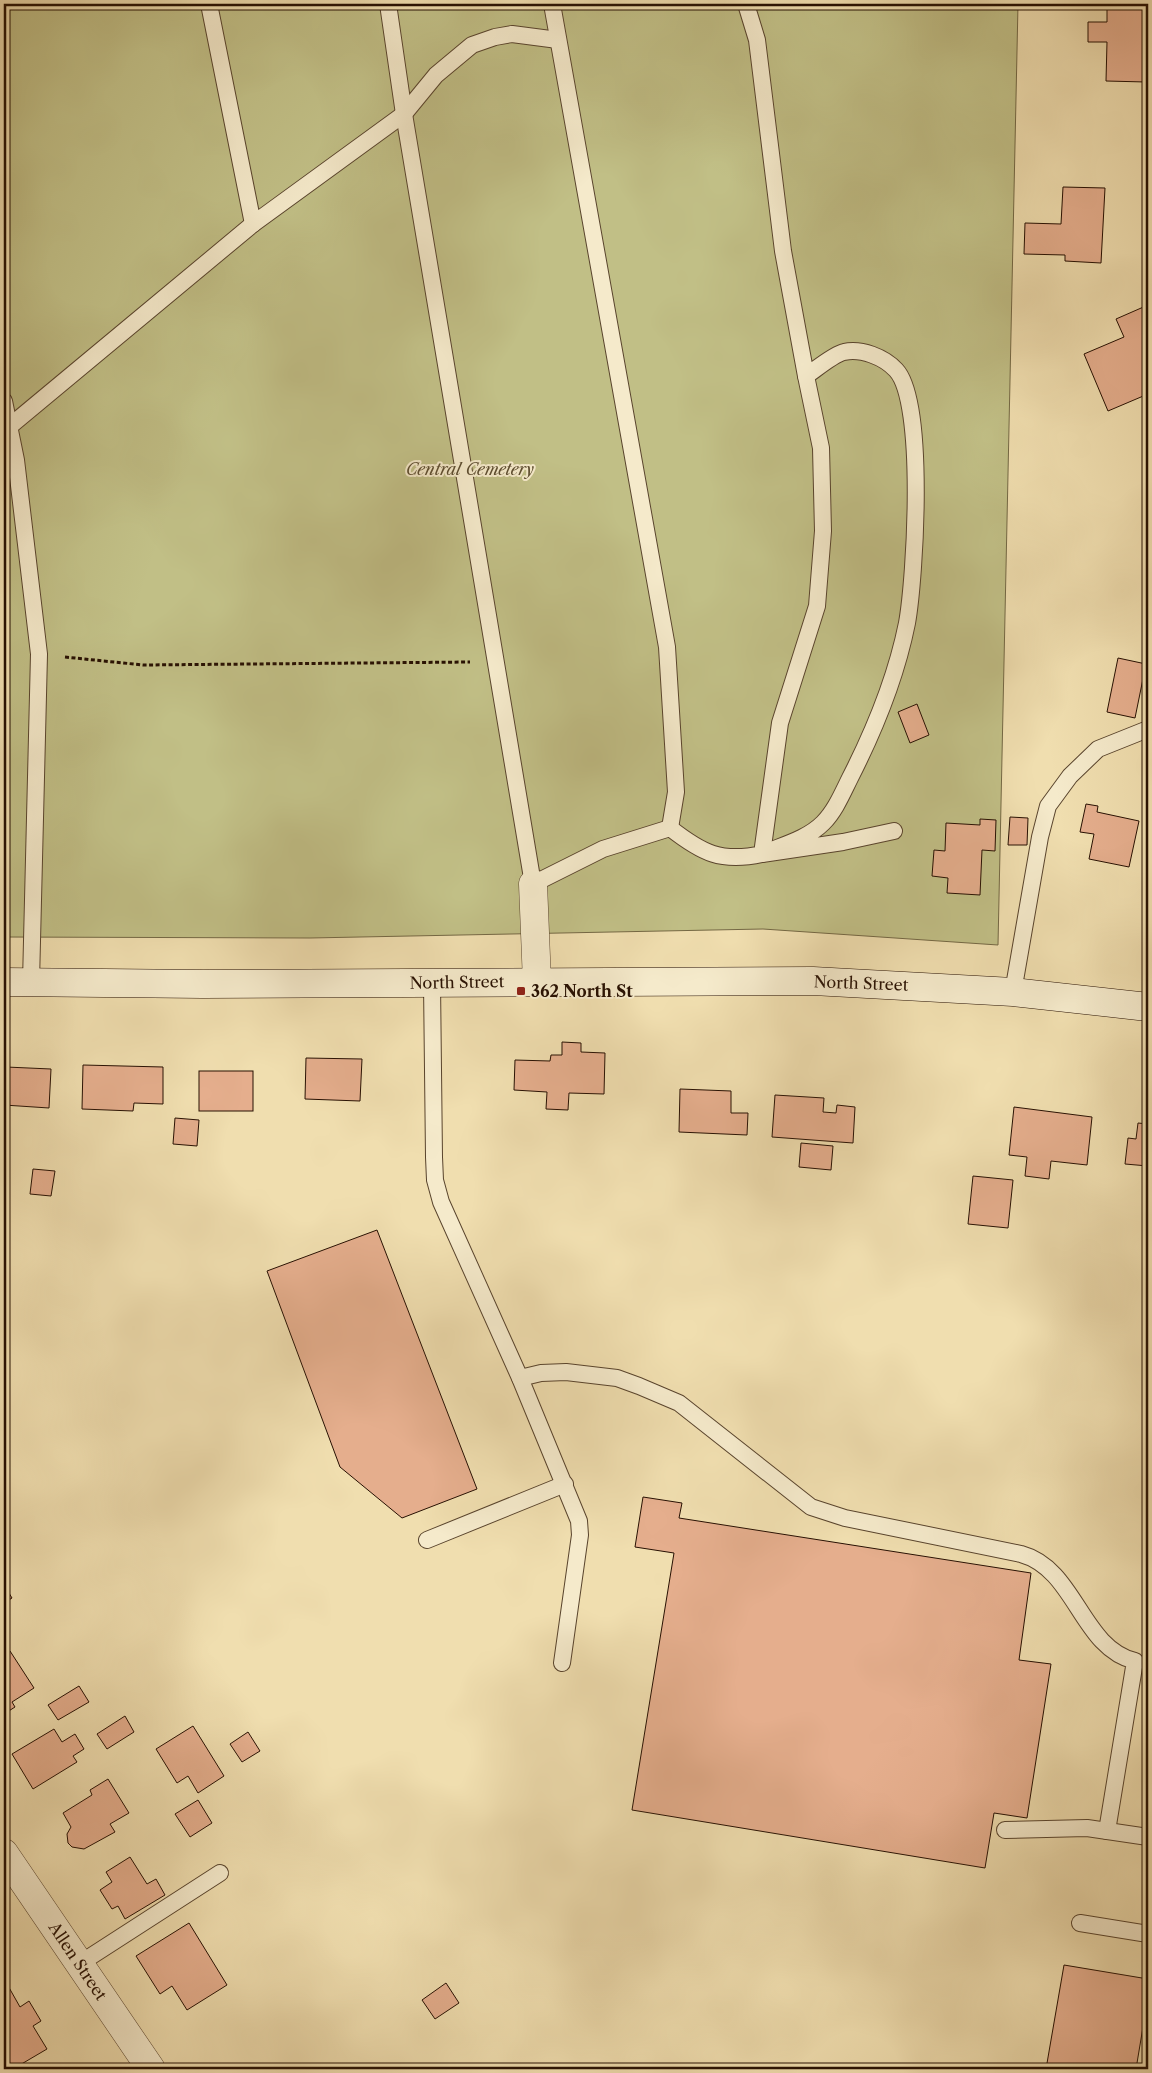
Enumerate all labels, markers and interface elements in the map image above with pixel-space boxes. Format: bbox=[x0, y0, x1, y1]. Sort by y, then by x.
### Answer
park label: Central Cemetery bbox=[406, 459, 534, 479]
street label: North Street bbox=[410, 971, 505, 993]
street label: North Street bbox=[813, 971, 909, 995]
place label: 362 North St bbox=[531, 981, 633, 1001]
marker: 362 North St bbox=[515, 985, 527, 997]
street label: Allen Street bbox=[44, 1917, 112, 2004]

